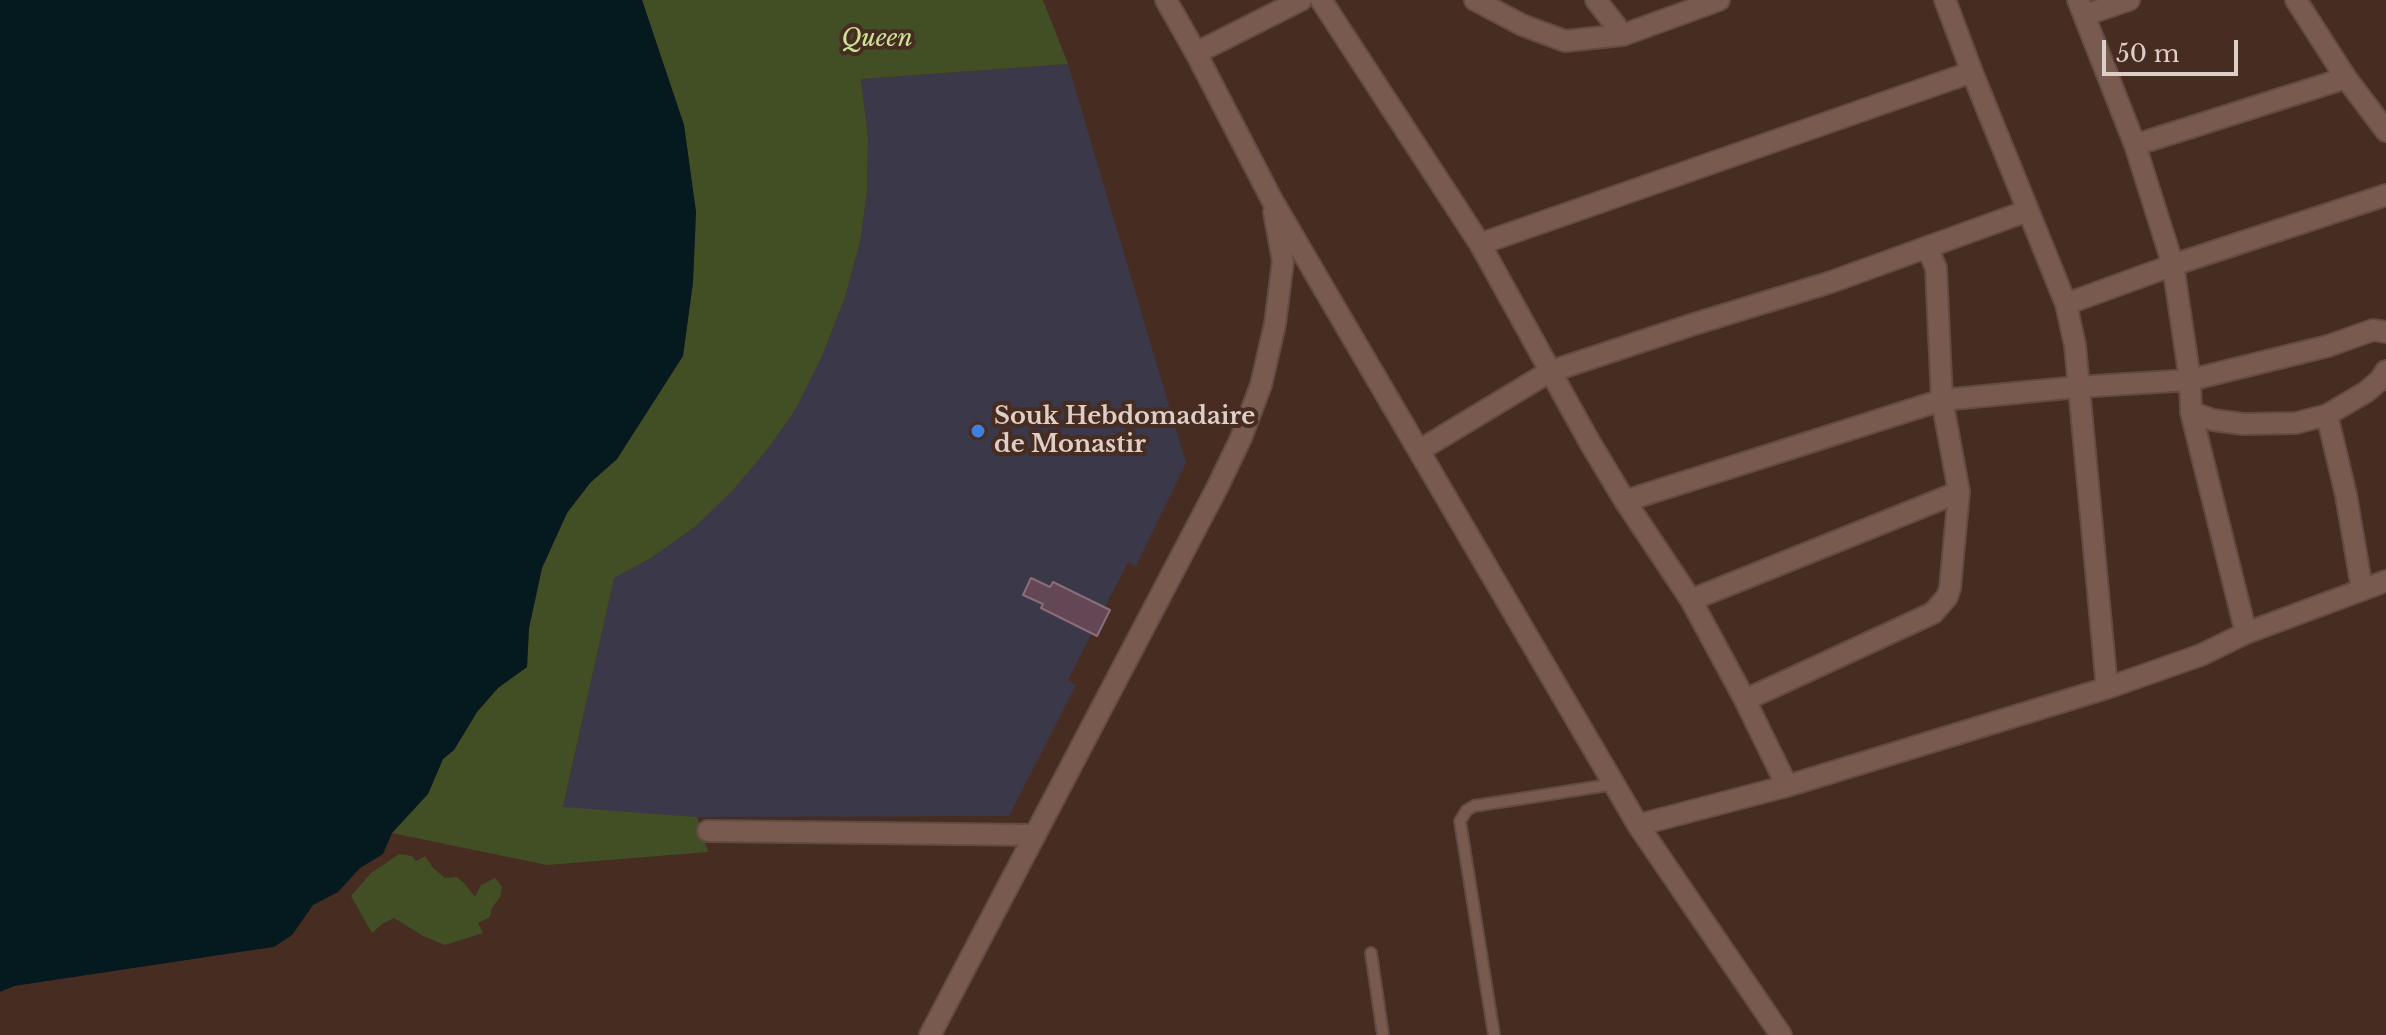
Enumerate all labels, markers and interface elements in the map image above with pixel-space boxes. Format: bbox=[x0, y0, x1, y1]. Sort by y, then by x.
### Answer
scale bar bbox=[2106, 24, 2242, 74]
park label: Queen bbox=[841, 25, 913, 53]
text: 50 m bbox=[2116, 39, 2179, 68]
place label: Souk Hebdomadaire de Monastir bbox=[994, 403, 1255, 459]
marker: Souk Hebdomadaire de Monastir bbox=[969, 422, 987, 440]

